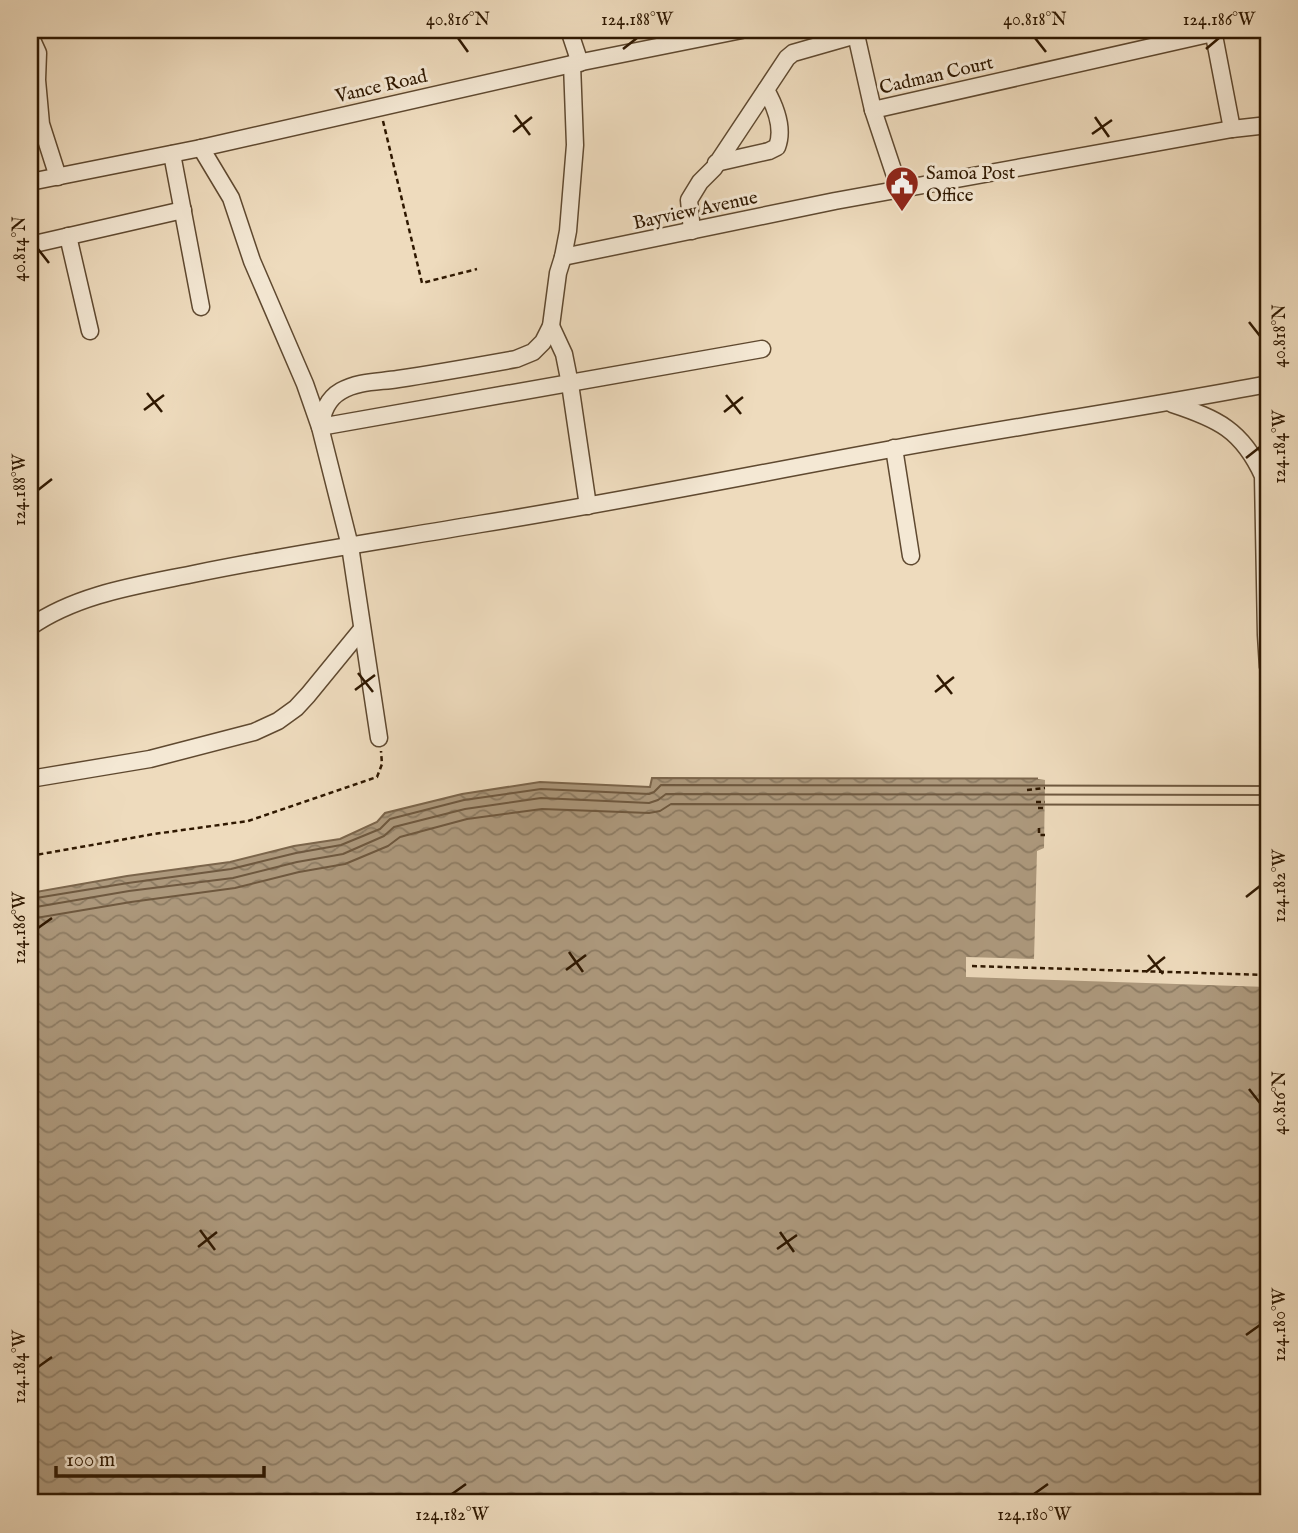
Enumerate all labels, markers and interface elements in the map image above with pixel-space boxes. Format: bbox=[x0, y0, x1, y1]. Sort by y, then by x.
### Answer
text: 40.816°N bbox=[426, 9, 491, 32]
text: 124.188°W bbox=[601, 9, 674, 32]
text: 40.818°N bbox=[1003, 9, 1067, 32]
text: 124.186°W bbox=[1183, 9, 1256, 32]
street label: Cadman Court bbox=[877, 51, 996, 101]
street label: Vance Road bbox=[332, 65, 431, 109]
place label: Samoa Post Office bbox=[926, 162, 1016, 208]
public building icon: Samoa Post Office bbox=[883, 164, 921, 213]
street label: Bayview Avenue bbox=[631, 186, 760, 236]
text: 40.814°N bbox=[9, 216, 32, 282]
text: 40.818°N bbox=[1269, 304, 1292, 368]
text: 124.184°W bbox=[1269, 409, 1292, 484]
text: 124.188°W bbox=[9, 453, 32, 526]
text: 124.182°W bbox=[1269, 849, 1292, 923]
text: 124.186°W bbox=[9, 891, 32, 964]
text: 40.816°N bbox=[1269, 1071, 1292, 1135]
text: 124.180°W bbox=[1269, 1287, 1292, 1362]
text: 124.184°W bbox=[9, 1329, 32, 1404]
scale bar bbox=[56, 1435, 264, 1479]
text: 100 m bbox=[66, 1447, 115, 1474]
text: 124.182°W bbox=[415, 1504, 489, 1527]
text: 124.180°W bbox=[997, 1504, 1072, 1527]

